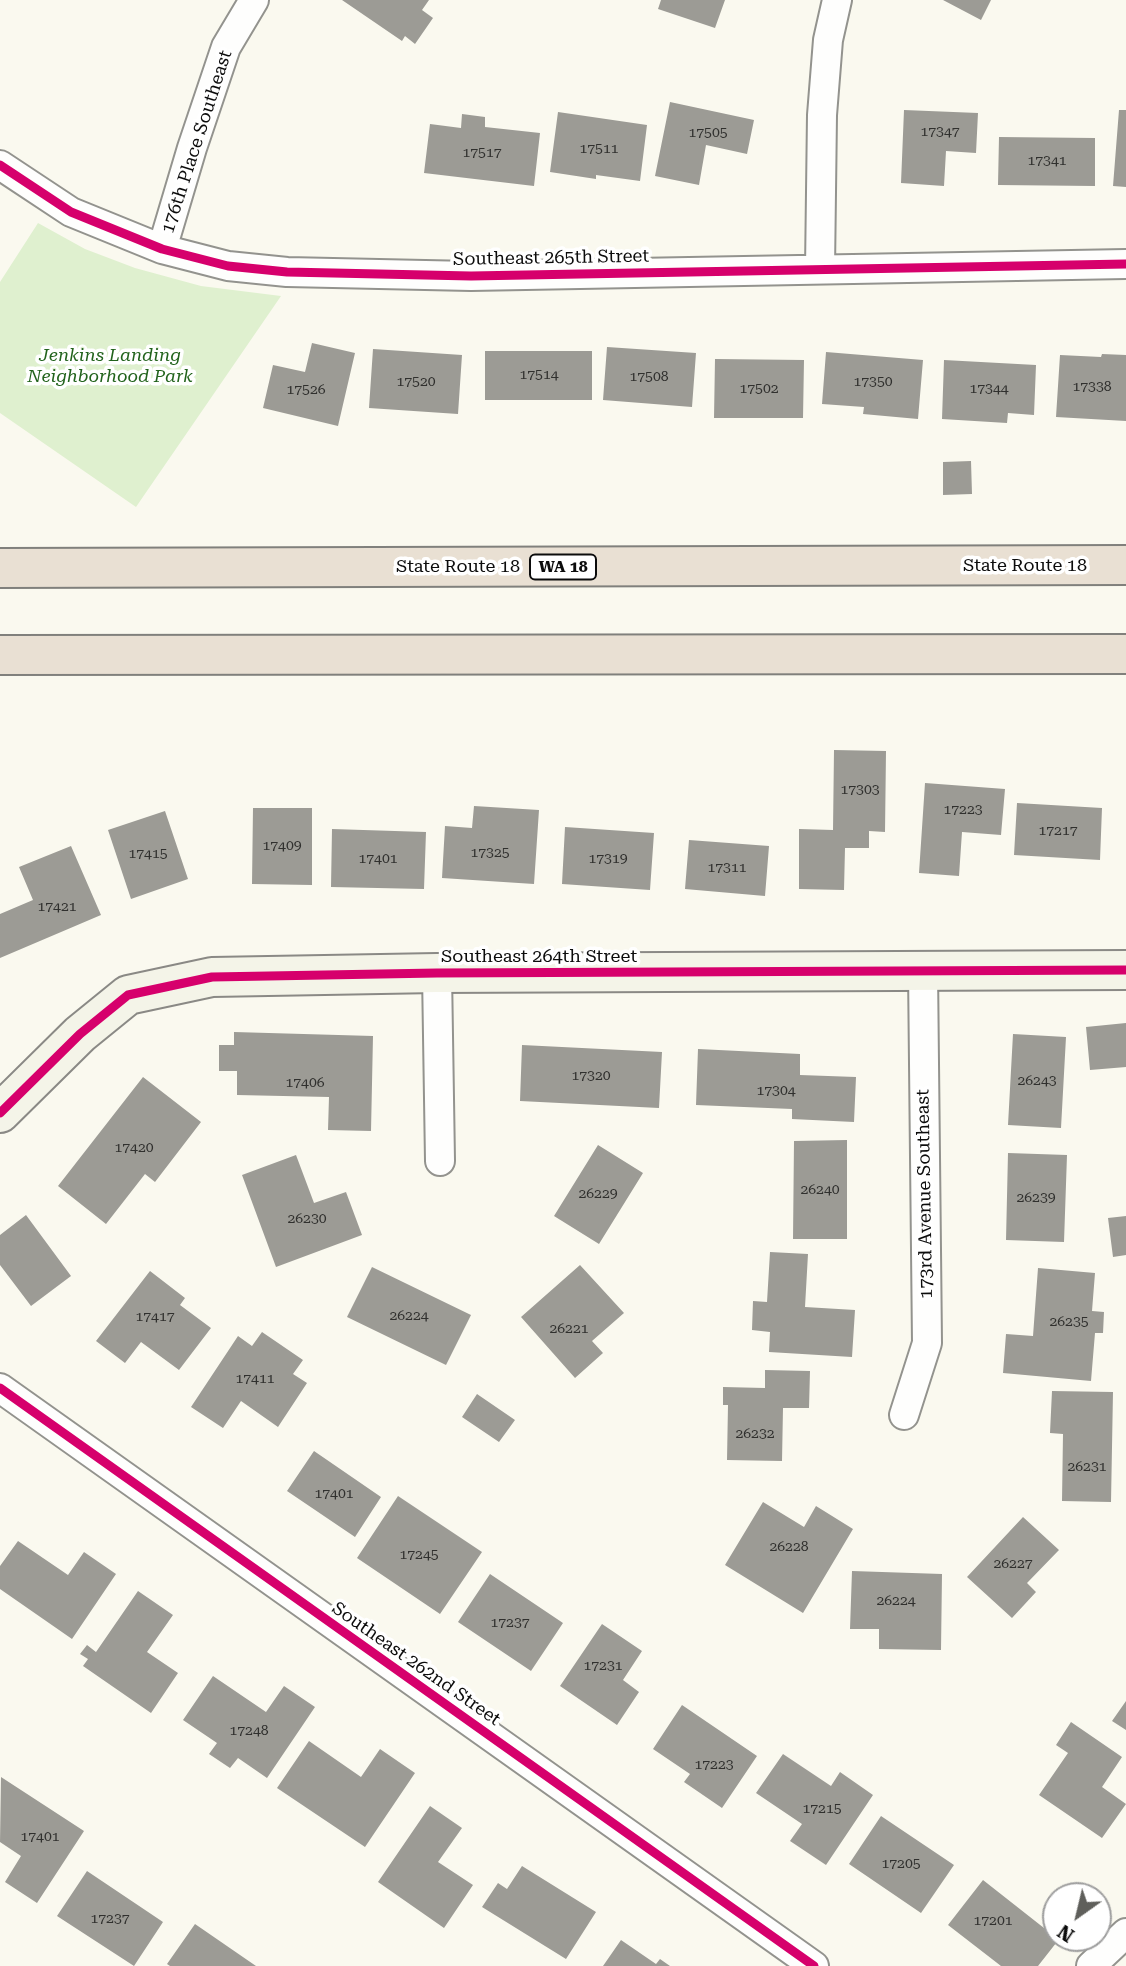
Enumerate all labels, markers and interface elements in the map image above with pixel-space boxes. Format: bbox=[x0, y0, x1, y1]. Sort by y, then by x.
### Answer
street label: 176th Place Southeast bbox=[157, 48, 237, 236]
house number: 17347 bbox=[920, 124, 960, 140]
house number: 17505 bbox=[688, 125, 728, 141]
house number: 17511 bbox=[579, 141, 619, 157]
house number: 17517 bbox=[462, 145, 502, 161]
house number: 17341 bbox=[1027, 153, 1067, 169]
street label: Southeast 265th Street bbox=[453, 245, 649, 271]
park label: Jenkins Landing Neighborhood Park bbox=[27, 345, 193, 388]
house number: 17514 bbox=[519, 367, 559, 383]
house number: 17508 bbox=[629, 369, 669, 385]
house number: 17520 bbox=[396, 374, 436, 390]
house number: 17350 bbox=[853, 374, 893, 390]
house number: 17338 bbox=[1072, 379, 1112, 395]
house number: 17502 bbox=[739, 381, 779, 397]
house number: 17344 bbox=[969, 381, 1009, 397]
house number: 17526 bbox=[286, 382, 326, 398]
road number: WA 18 bbox=[530, 554, 596, 580]
street label: State Route 18 bbox=[963, 555, 1087, 577]
street label: State Route 18 bbox=[396, 556, 520, 578]
house number: 17303 bbox=[840, 782, 880, 798]
house number: 17223 bbox=[943, 802, 983, 818]
house number: 17217 bbox=[1038, 823, 1078, 839]
house number: 17409 bbox=[262, 838, 302, 854]
house number: 17325 bbox=[470, 845, 510, 861]
house number: 17415 bbox=[128, 846, 168, 862]
house number: 17401 bbox=[358, 851, 398, 867]
house number: 17319 bbox=[588, 851, 628, 867]
house number: 17311 bbox=[707, 860, 747, 876]
house number: 17421 bbox=[37, 899, 77, 915]
street label: Southeast 264th Street bbox=[441, 946, 637, 968]
house number: 17320 bbox=[571, 1068, 611, 1084]
house number: 26243 bbox=[1017, 1073, 1057, 1089]
house number: 17406 bbox=[285, 1075, 325, 1091]
house number: 17304 bbox=[756, 1083, 796, 1099]
street label: 173rd Avenue Southeast bbox=[912, 1089, 938, 1299]
house number: 17420 bbox=[114, 1140, 154, 1156]
house number: 26240 bbox=[800, 1182, 840, 1198]
house number: 26229 bbox=[578, 1186, 618, 1202]
house number: 26239 bbox=[1016, 1190, 1056, 1206]
house number: 26230 bbox=[287, 1211, 327, 1227]
house number: 26224 bbox=[389, 1308, 429, 1324]
house number: 17417 bbox=[135, 1309, 175, 1325]
house number: 26235 bbox=[1049, 1314, 1089, 1330]
house number: 26221 bbox=[549, 1321, 589, 1337]
house number: 17411 bbox=[235, 1371, 275, 1387]
house number: 26232 bbox=[735, 1426, 775, 1442]
house number: 26231 bbox=[1067, 1459, 1107, 1475]
house number: 17401 bbox=[314, 1486, 354, 1502]
house number: 26228 bbox=[769, 1539, 809, 1555]
house number: 17245 bbox=[399, 1547, 439, 1563]
house number: 26227 bbox=[993, 1556, 1033, 1572]
house number: 26224 bbox=[876, 1593, 916, 1609]
street label: Southeast 262nd Street bbox=[327, 1597, 505, 1731]
house number: 17237 bbox=[490, 1615, 530, 1631]
house number: 17231 bbox=[583, 1658, 623, 1674]
house number: 17248 bbox=[229, 1723, 269, 1739]
house number: 17223 bbox=[694, 1757, 734, 1773]
house number: 17215 bbox=[802, 1801, 842, 1817]
house number: 17401 bbox=[20, 1829, 60, 1845]
house number: 17205 bbox=[881, 1856, 921, 1872]
north arrow bbox=[1042, 1882, 1112, 1952]
house number: 17237 bbox=[90, 1911, 130, 1927]
house number: 17201 bbox=[973, 1913, 1013, 1929]
text: N bbox=[1054, 1920, 1079, 1947]

